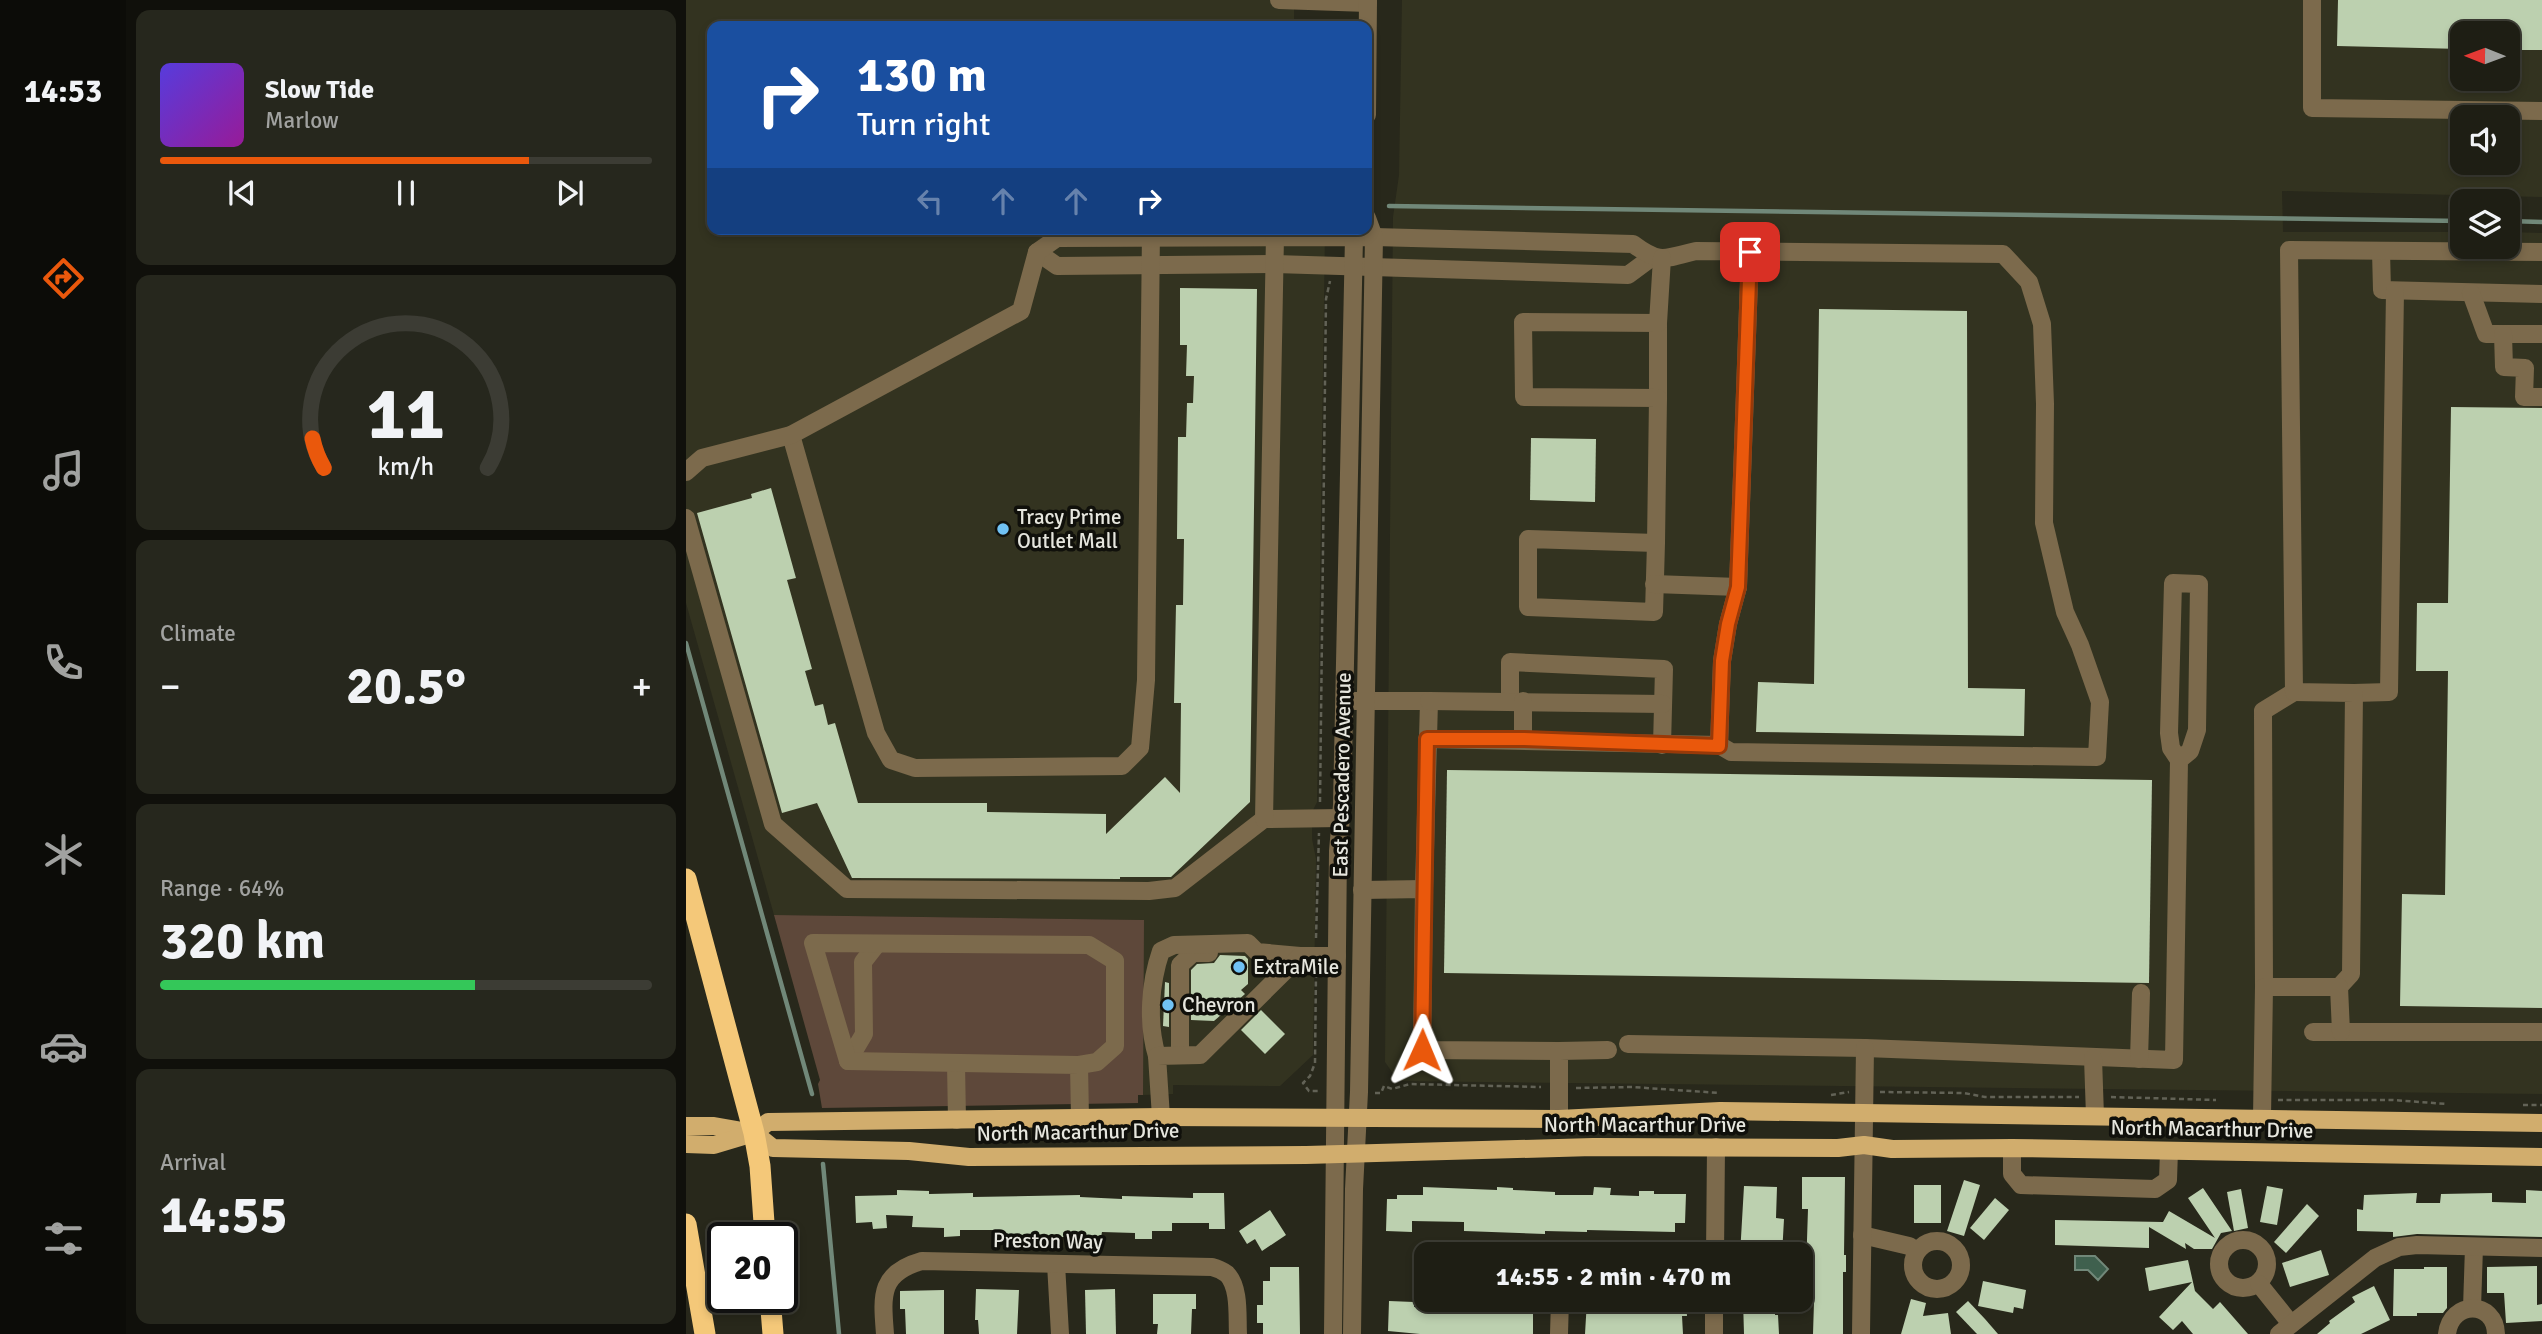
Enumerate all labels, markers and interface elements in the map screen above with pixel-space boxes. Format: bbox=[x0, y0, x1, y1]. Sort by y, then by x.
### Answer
north arrow bbox=[2450, 21, 2520, 91]
map controls bbox=[2450, 21, 2520, 259]
text: 130 m bbox=[857, 45, 987, 105]
icon: right bbox=[742, 49, 833, 140]
text: 14:53 bbox=[24, 72, 102, 111]
text: Slow Tide bbox=[265, 74, 374, 106]
text: Turn right bbox=[857, 105, 990, 144]
button: sound bbox=[2450, 105, 2520, 175]
text: Marlow bbox=[265, 106, 339, 135]
icon: previous bbox=[223, 174, 261, 212]
icon: pause bbox=[387, 174, 425, 212]
icon: next bbox=[551, 174, 589, 212]
icon: left bbox=[911, 182, 949, 220]
icon: ahead bbox=[984, 182, 1022, 220]
icon: ahead bbox=[1057, 182, 1095, 220]
icon: right bbox=[1130, 182, 1168, 220]
button: layers bbox=[2450, 189, 2520, 259]
pin bbox=[1720, 222, 1780, 282]
icon: arrive bbox=[1731, 233, 1769, 271]
icon: directions bbox=[39, 254, 88, 303]
text: 11 bbox=[367, 371, 445, 460]
icon: music bbox=[39, 446, 88, 495]
text: km/h bbox=[378, 451, 434, 482]
place label: Tracy Prime Outlet Mall bbox=[1017, 504, 1121, 554]
marker: Tracy Prime Outlet Mall bbox=[995, 521, 1011, 537]
text: Climate bbox=[160, 619, 236, 648]
icon: phone bbox=[39, 638, 88, 687]
text: 20.5° bbox=[346, 654, 466, 718]
text: − bbox=[160, 663, 181, 710]
text: + bbox=[631, 663, 652, 710]
street label: East Pescadero Avenue bbox=[1327, 672, 1357, 878]
icon: climate bbox=[39, 830, 88, 879]
text: Range · 64% bbox=[160, 874, 284, 903]
text: 320 km bbox=[160, 909, 325, 973]
place label: ExtraMile bbox=[1253, 954, 1339, 980]
marker: ExtraMile bbox=[1231, 959, 1247, 975]
place label: Chevron bbox=[1182, 992, 1256, 1018]
marker: Chevron bbox=[1160, 997, 1176, 1013]
position arrow bbox=[1385, 1013, 1459, 1087]
icon: car bbox=[39, 1022, 88, 1071]
street label: North Macarthur Drive bbox=[1544, 1112, 1746, 1138]
street label: North Macarthur Drive bbox=[2110, 1114, 2314, 1144]
street label: North Macarthur Drive bbox=[976, 1117, 1180, 1147]
text: Arrival bbox=[160, 1148, 226, 1177]
text: 14:55 bbox=[160, 1183, 288, 1247]
icon: filters bbox=[39, 1214, 88, 1263]
speed limit sign: 20 bbox=[707, 1222, 798, 1313]
street label: Preston Way bbox=[993, 1227, 1103, 1255]
text: 14:55 · 2 min · 470 m bbox=[1496, 1261, 1731, 1293]

